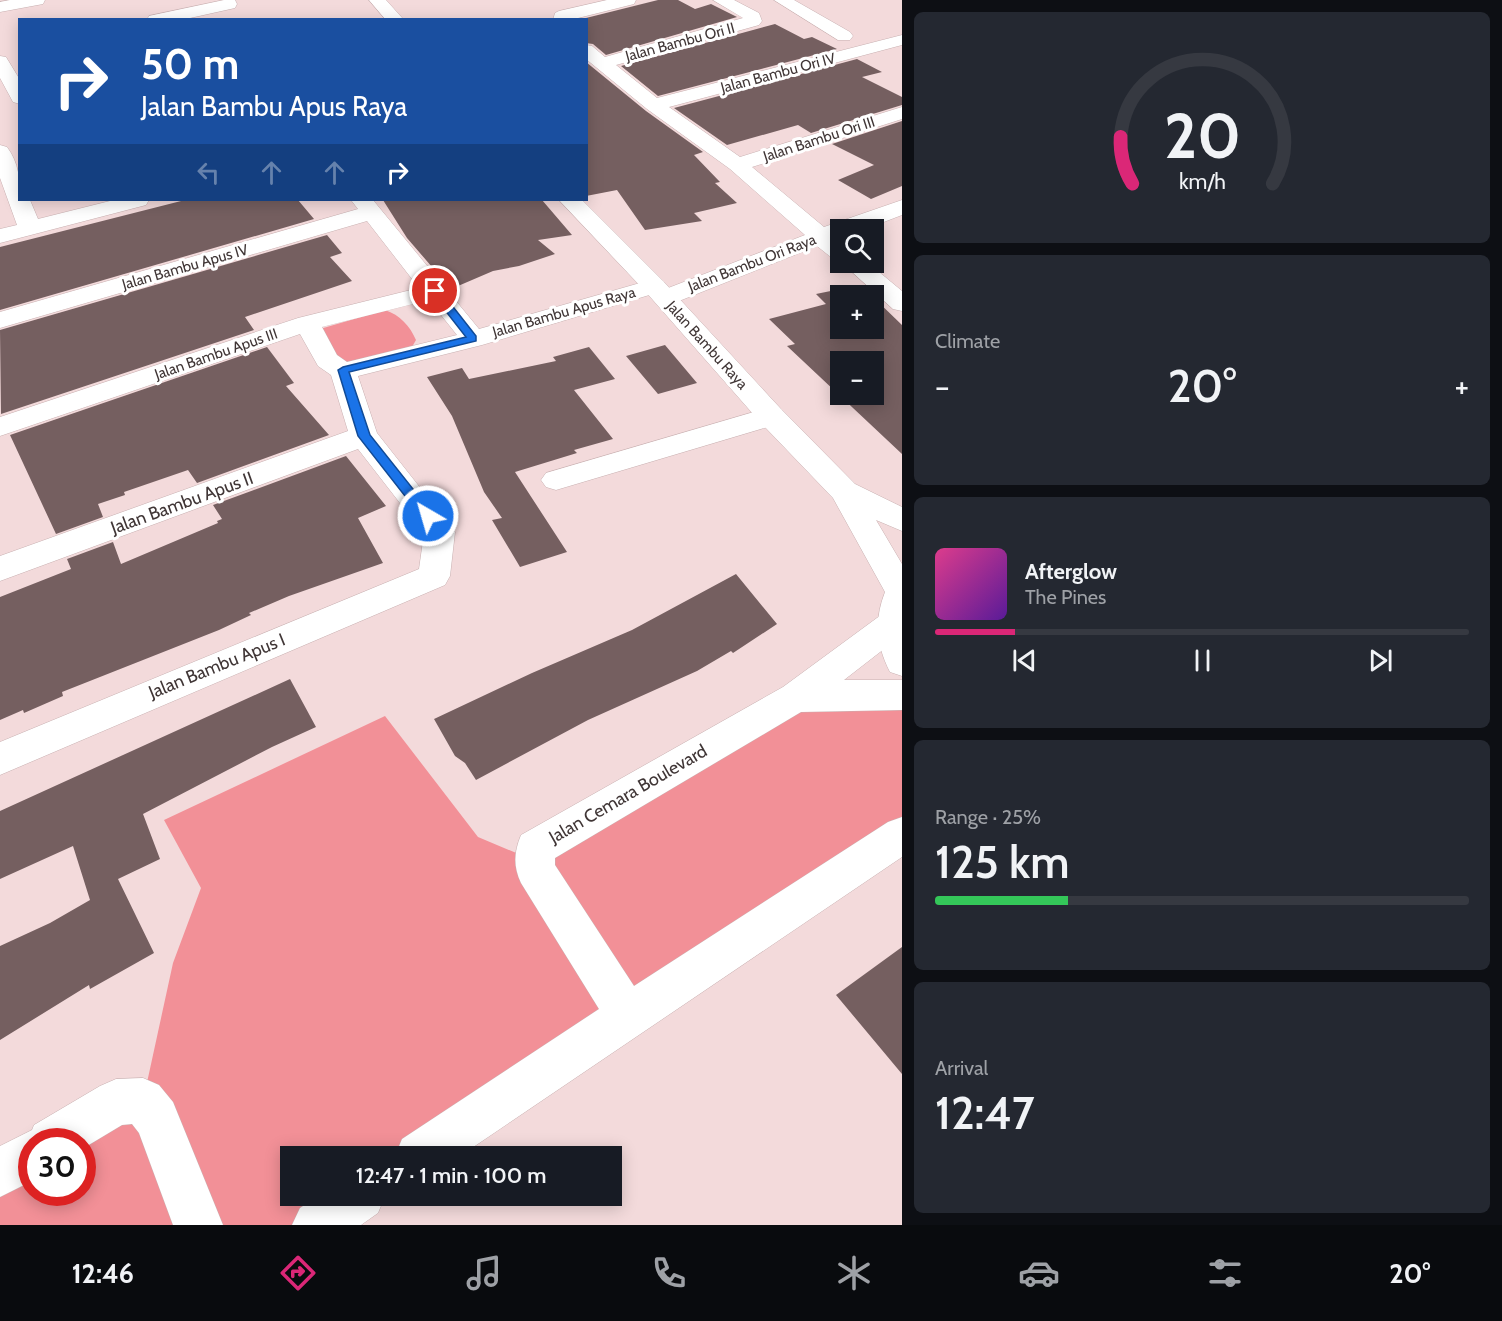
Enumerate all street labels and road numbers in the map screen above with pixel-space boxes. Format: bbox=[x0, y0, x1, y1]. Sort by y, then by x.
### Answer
street label: Jalan Bambu Ori II bbox=[622, 19, 737, 66]
street label: Jalan Bambu Ori IV bbox=[718, 49, 838, 97]
street label: Jalan Bambu Ori III bbox=[760, 112, 877, 166]
street label: Jalan Bambu Ori Raya bbox=[685, 230, 819, 296]
street label: Jalan Bambu Apus IV bbox=[119, 240, 251, 294]
street label: Jalan Bambu Apus Raya bbox=[489, 283, 638, 341]
street label: Jalan Bambu Raya bbox=[662, 296, 752, 394]
street label: Jalan Bambu Apus III bbox=[151, 325, 280, 384]
street label: Jalan Bambu Apus II bbox=[107, 467, 256, 539]
street label: Jalan Bambu Apus I bbox=[145, 629, 289, 704]
street label: Jalan Cemara Boulevard bbox=[544, 740, 711, 849]

